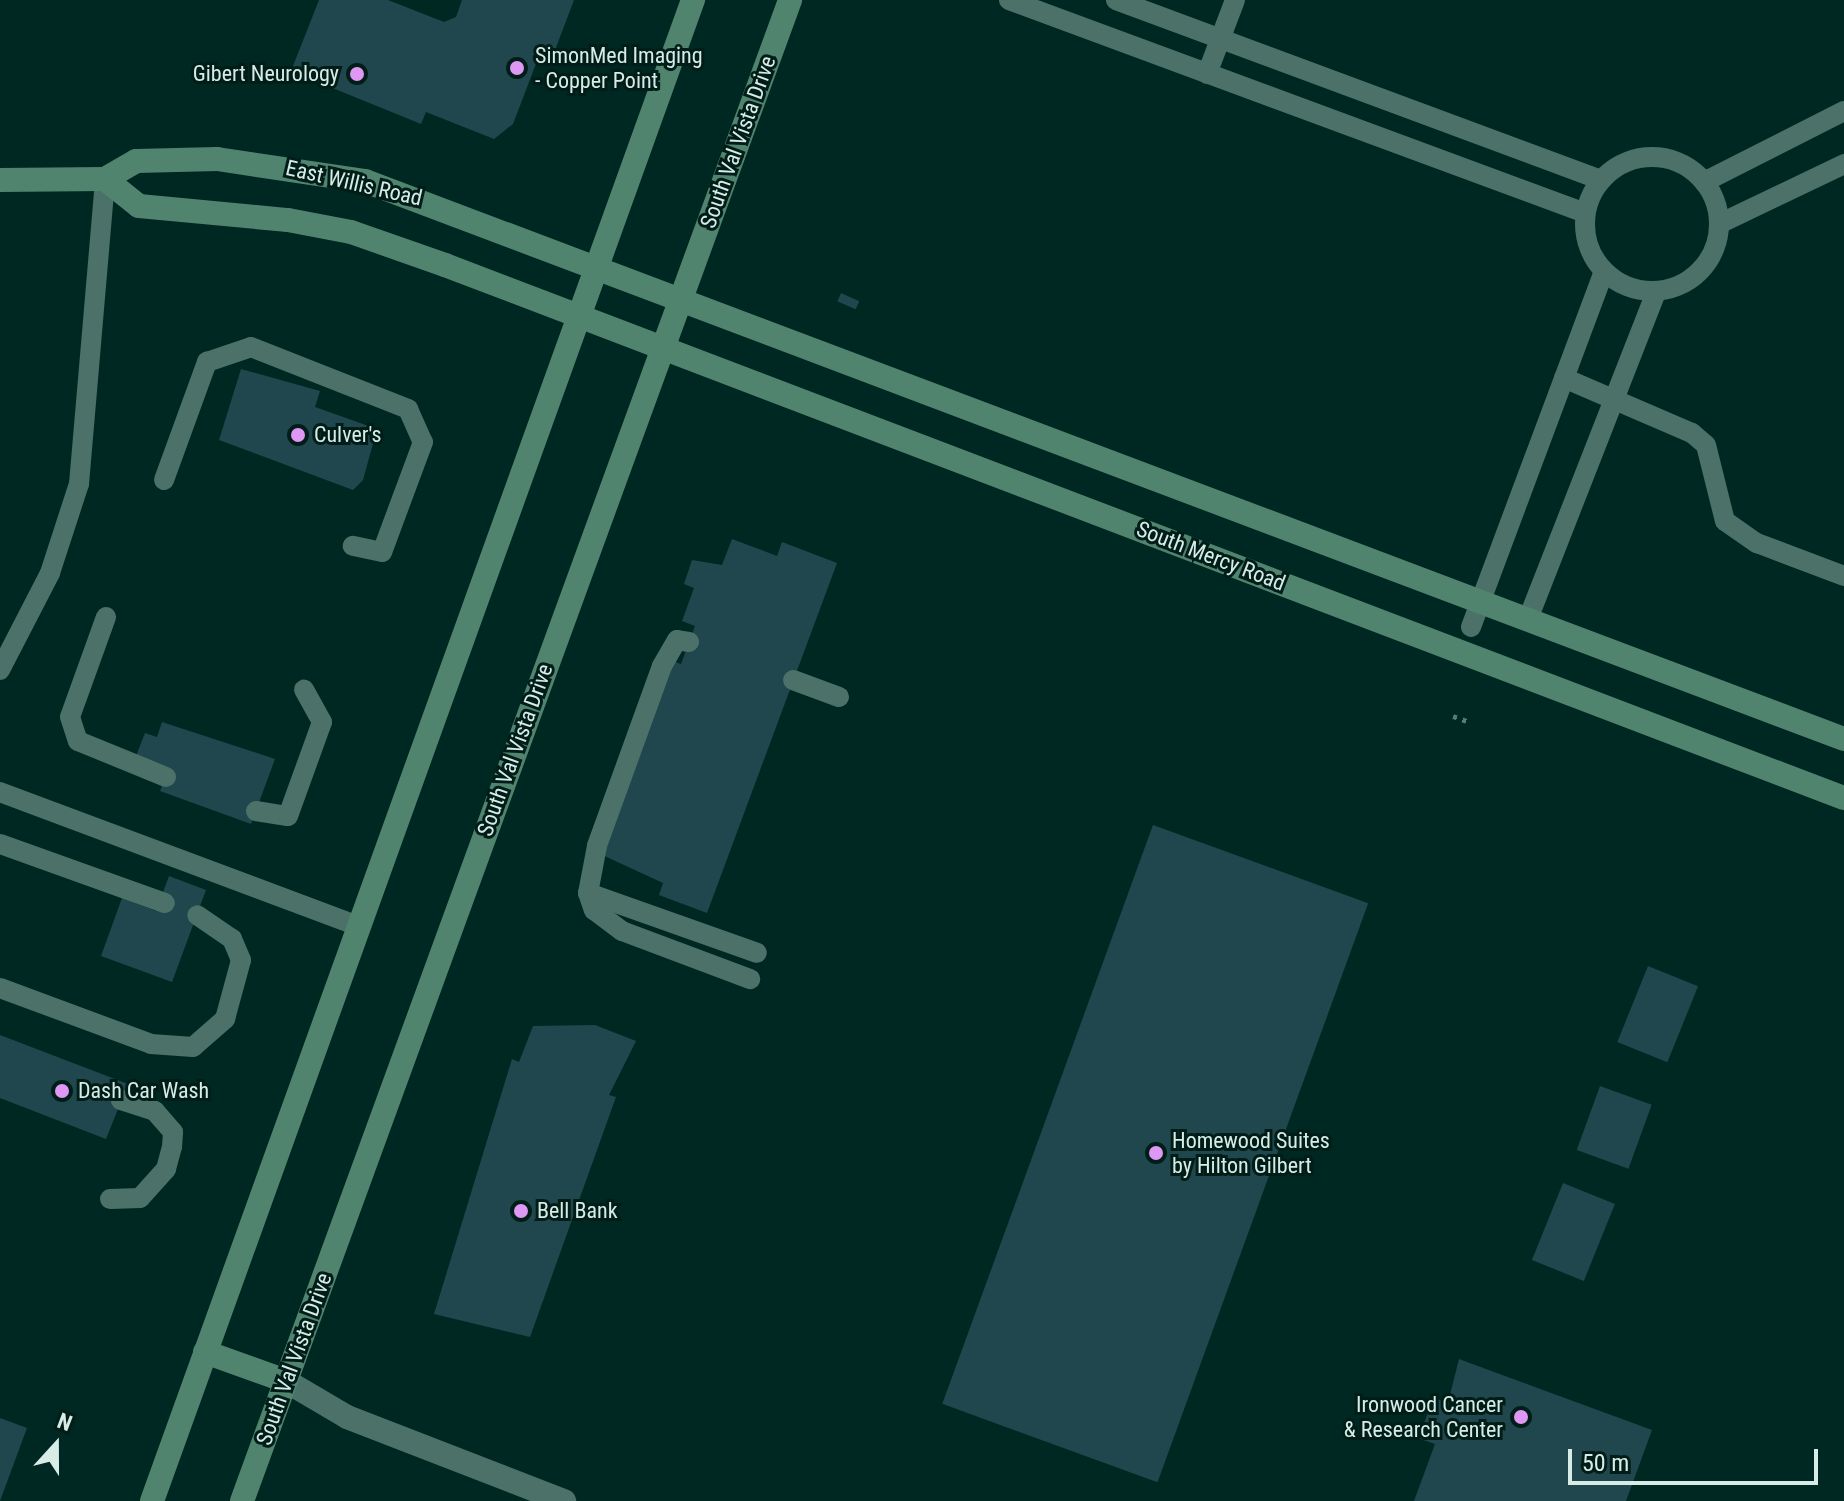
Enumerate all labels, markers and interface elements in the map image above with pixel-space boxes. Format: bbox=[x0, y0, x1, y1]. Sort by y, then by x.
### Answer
place label: SimonMed Imaging - Copper Point bbox=[535, 42, 703, 94]
street label: South Val Vista Drive bbox=[695, 52, 781, 232]
marker: SimonMed Imaging - Copper Point bbox=[506, 57, 528, 79]
place label: Gibert Neurology bbox=[193, 61, 339, 87]
marker: Gibert Neurology bbox=[346, 63, 368, 85]
street label: East Willis Road bbox=[283, 154, 425, 212]
place label: Culver's bbox=[314, 422, 382, 448]
marker: Culver's bbox=[289, 426, 307, 444]
street label: South Mercy Road bbox=[1133, 516, 1289, 596]
street label: South Val Vista Drive bbox=[472, 660, 558, 840]
place label: Dash Car Wash bbox=[78, 1078, 209, 1104]
marker: Dash Car Wash bbox=[53, 1082, 71, 1100]
place label: Homewood Suites by Hilton Gilbert bbox=[1172, 1127, 1330, 1178]
marker: Homewood Suites by Hilton Gilbert bbox=[1147, 1144, 1165, 1162]
place label: Bell Bank bbox=[537, 1198, 618, 1224]
marker: Bell Bank bbox=[512, 1202, 530, 1220]
street label: South Val Vista Drive bbox=[251, 1269, 337, 1449]
place label: Ironwood Cancer & Research Center bbox=[1344, 1391, 1503, 1442]
north arrow bbox=[16, 1405, 96, 1485]
marker: Ironwood Cancer & Research Center bbox=[1510, 1406, 1532, 1428]
text: N bbox=[54, 1408, 76, 1436]
scale bar bbox=[1572, 1433, 1822, 1483]
text: 50 m bbox=[1582, 1449, 1629, 1477]

